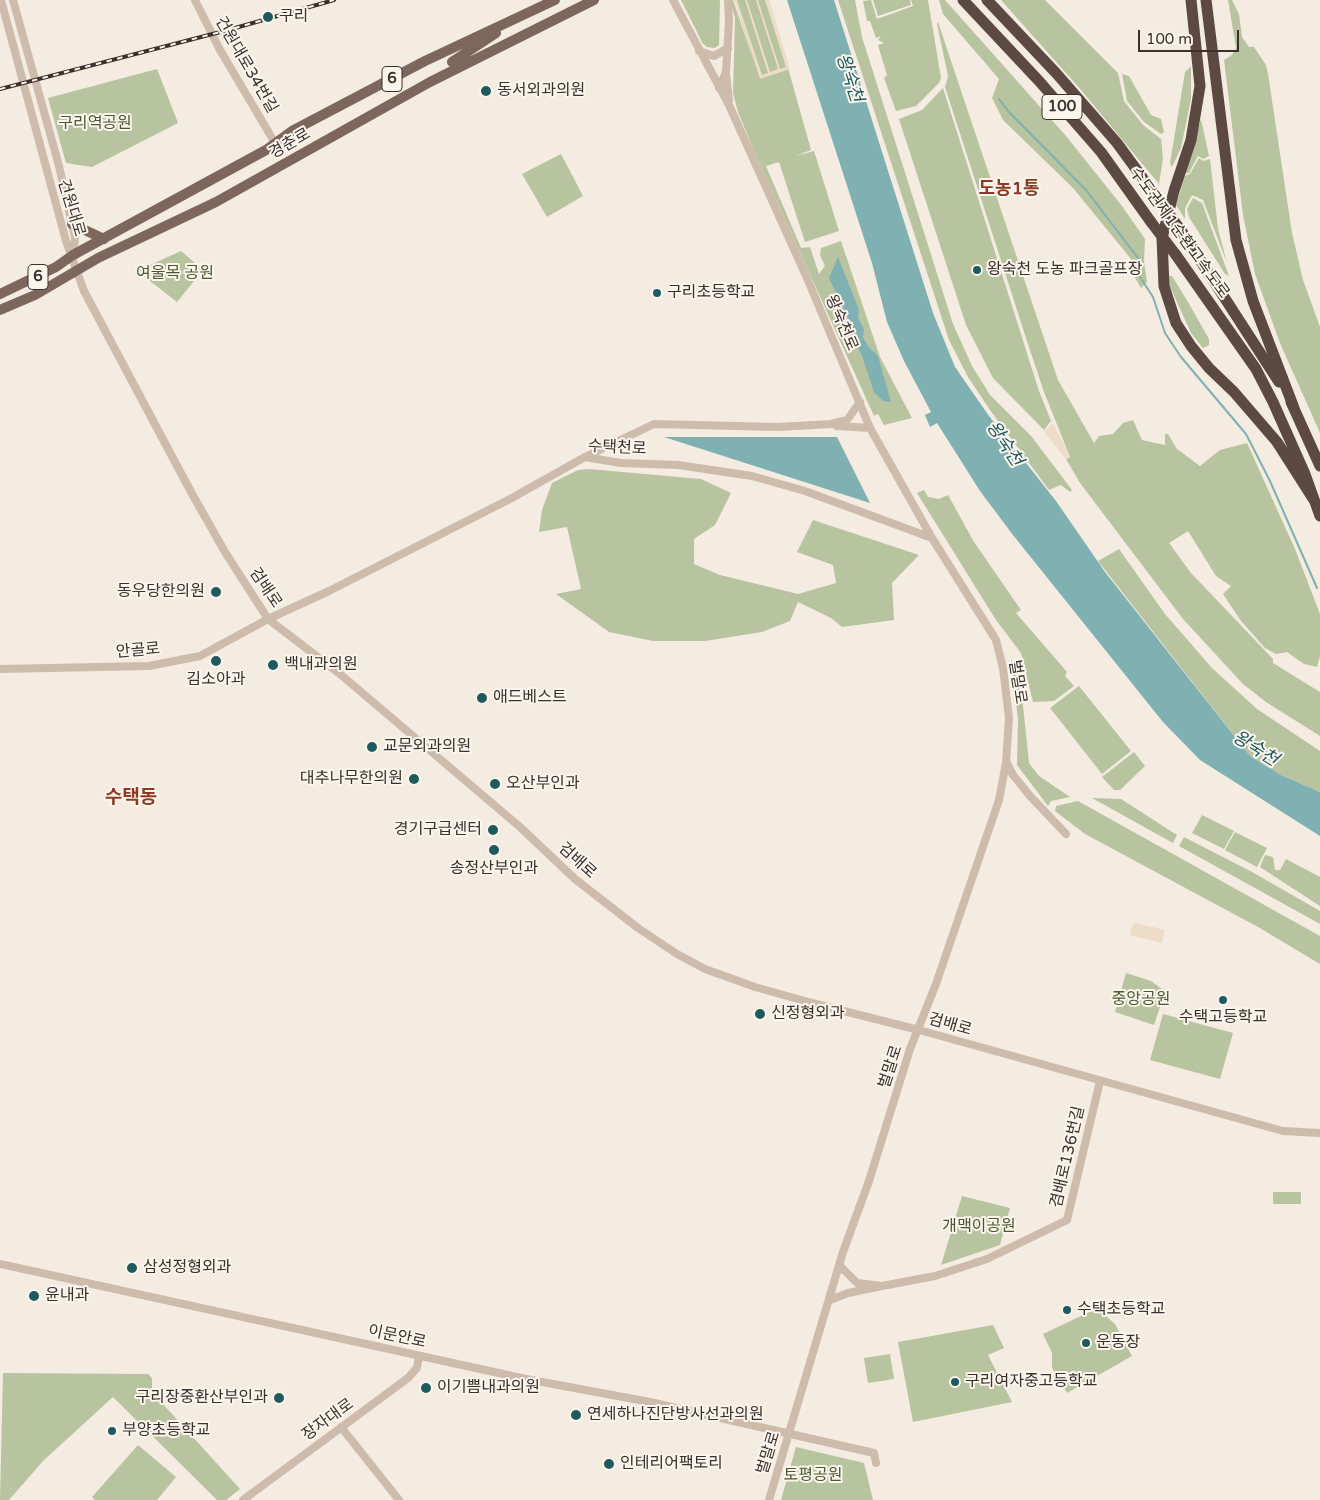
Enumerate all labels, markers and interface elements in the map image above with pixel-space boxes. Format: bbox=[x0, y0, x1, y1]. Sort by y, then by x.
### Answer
place label: 구리 bbox=[279, 7, 308, 27]
marker: 구리 bbox=[261, 10, 275, 24]
street label: 건원대로34번길 bbox=[211, 13, 281, 117]
scale bar bbox=[1140, 20, 1241, 52]
text: 100 m bbox=[1146, 30, 1192, 48]
water label: 왕숙천 bbox=[831, 51, 867, 105]
road number: 6 bbox=[382, 66, 402, 92]
place label: 동서외과의원 bbox=[497, 81, 585, 101]
marker: 동서외과의원 bbox=[479, 84, 493, 98]
road number: 100 bbox=[1042, 94, 1082, 120]
park label: 구리역공원 bbox=[58, 114, 132, 134]
street label: 경춘로 bbox=[266, 125, 314, 163]
street label: 수도권제1순환고속도로 bbox=[1125, 164, 1233, 302]
street label: 건원대로 bbox=[53, 177, 89, 239]
district label: 도농1통 bbox=[979, 178, 1039, 200]
place label: 왕숙천 도농 파크골프장 bbox=[987, 260, 1143, 280]
road number: 6 bbox=[28, 264, 48, 290]
park label: 여울목 공원 bbox=[136, 264, 214, 284]
marker: 왕숙천 도농 파크골프장 bbox=[971, 264, 983, 276]
place label: 구리초등학교 bbox=[667, 283, 755, 303]
marker: 구리초등학교 bbox=[651, 287, 663, 299]
street label: 왕숙천로 bbox=[821, 292, 861, 354]
water label: 왕숙천 bbox=[981, 417, 1027, 471]
street label: 수택천로 bbox=[587, 437, 647, 459]
street label: 검배로 bbox=[245, 564, 285, 612]
place label: 동우당한의원 bbox=[117, 582, 205, 602]
marker: 동우당한의원 bbox=[209, 585, 223, 599]
street label: 안골로 bbox=[115, 640, 161, 662]
marker: 김소아과 bbox=[209, 654, 223, 668]
place label: 백내과의원 bbox=[284, 655, 358, 675]
marker: 백내과의원 bbox=[266, 658, 280, 672]
street label: 벌말로 bbox=[1004, 659, 1030, 705]
place label: 김소아과 bbox=[187, 670, 245, 690]
place label: 애드베스트 bbox=[493, 688, 567, 708]
marker: 애드베스트 bbox=[475, 691, 489, 705]
water label: 왕숙천 bbox=[1228, 727, 1282, 771]
place label: 교문외과의원 bbox=[383, 737, 471, 757]
marker: 교문외과의원 bbox=[365, 740, 379, 754]
place label: 대추나무한의원 bbox=[300, 769, 403, 789]
marker: 대추나무한의원 bbox=[407, 772, 421, 786]
place label: 오산부인과 bbox=[506, 774, 580, 794]
marker: 오산부인과 bbox=[488, 777, 502, 791]
district label: 수택동 bbox=[105, 787, 157, 809]
place label: 경기구급센터 bbox=[394, 820, 482, 840]
marker: 경기구급센터 bbox=[486, 823, 500, 837]
street label: 검배로 bbox=[554, 839, 600, 883]
marker: 송정산부인과 bbox=[487, 843, 501, 857]
place label: 송정산부인과 bbox=[450, 859, 538, 879]
park label: 중앙공원 bbox=[1112, 990, 1170, 1010]
marker: 수택고등학교 bbox=[1217, 994, 1229, 1006]
place label: 신정형외과 bbox=[771, 1004, 845, 1024]
marker: 신정형외과 bbox=[753, 1007, 767, 1021]
place label: 수택고등학교 bbox=[1179, 1008, 1267, 1028]
street label: 검배로 bbox=[926, 1010, 974, 1040]
street label: 벌말로 bbox=[875, 1043, 907, 1091]
street label: 겸배로136번길 bbox=[1047, 1104, 1089, 1210]
park label: 개맥이공원 bbox=[942, 1217, 1016, 1237]
place label: 삼성정형외과 bbox=[143, 1258, 231, 1278]
marker: 삼성정형외과 bbox=[125, 1261, 139, 1275]
place label: 윤내과 bbox=[45, 1286, 89, 1306]
marker: 윤내과 bbox=[27, 1289, 41, 1303]
place label: 수택초등학교 bbox=[1077, 1300, 1165, 1320]
marker: 수택초등학교 bbox=[1061, 1304, 1073, 1316]
street label: 이문안로 bbox=[366, 1321, 428, 1353]
place label: 운동장 bbox=[1096, 1333, 1140, 1353]
marker: 운동장 bbox=[1080, 1337, 1092, 1349]
place label: 구리여자중고등학교 bbox=[965, 1372, 1097, 1392]
marker: 구리여자중고등학교 bbox=[949, 1376, 961, 1388]
place label: 이기쁨내과의원 bbox=[437, 1378, 540, 1398]
marker: 이기쁨내과의원 bbox=[419, 1381, 433, 1395]
place label: 구리장중환산부인과 bbox=[136, 1388, 268, 1408]
marker: 구리장중환산부인과 bbox=[272, 1391, 286, 1405]
street label: 장자대로 bbox=[299, 1395, 357, 1445]
place label: 연세하나진단방사선과의원 bbox=[587, 1405, 764, 1425]
marker: 연세하나진단방사선과의원 bbox=[569, 1408, 583, 1422]
place label: 부양초등학교 bbox=[122, 1421, 210, 1441]
marker: 부양초등학교 bbox=[106, 1425, 118, 1437]
street label: 벌말로 bbox=[753, 1429, 785, 1477]
place label: 인테리어팩토리 bbox=[620, 1454, 723, 1474]
marker: 인테리어팩토리 bbox=[602, 1457, 616, 1471]
park label: 토평공원 bbox=[784, 1466, 842, 1486]

